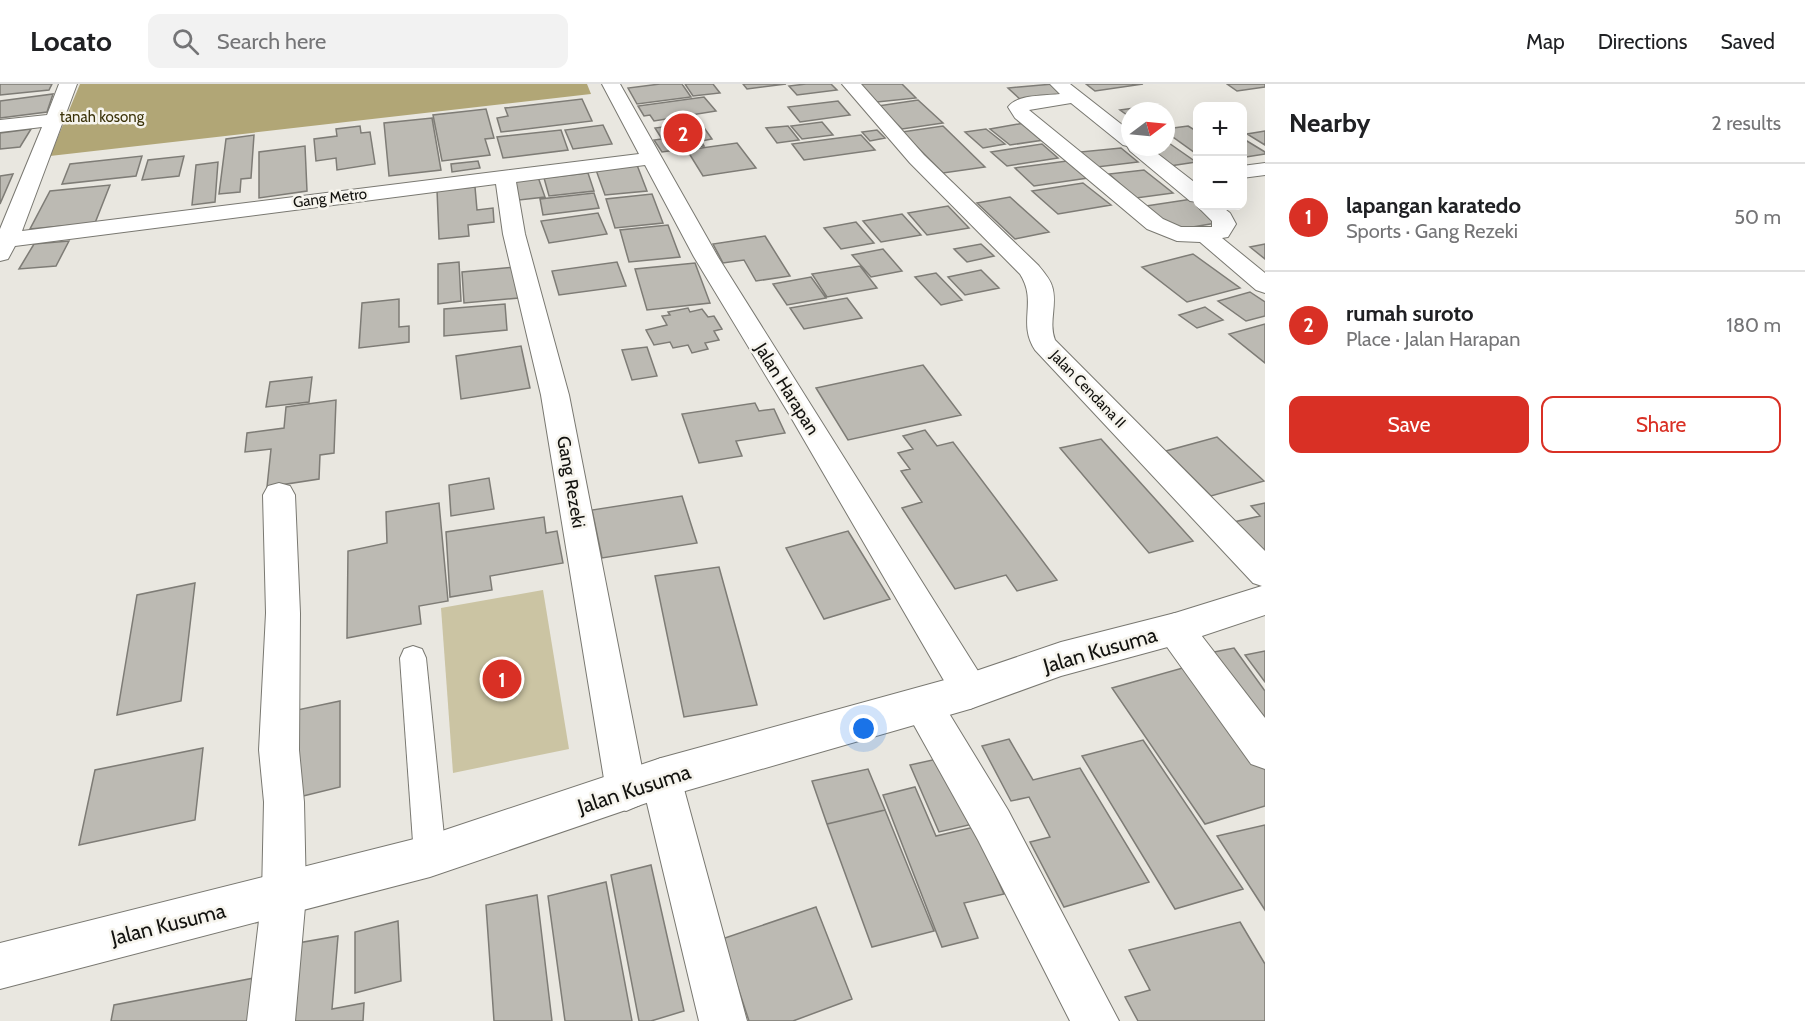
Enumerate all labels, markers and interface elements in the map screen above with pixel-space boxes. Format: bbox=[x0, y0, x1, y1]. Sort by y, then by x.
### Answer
search box bbox=[148, 14, 568, 68]
text: Locato bbox=[30, 24, 112, 58]
icon: search bbox=[169, 25, 202, 58]
text: Search here bbox=[217, 28, 326, 55]
text: Map bbox=[1526, 29, 1565, 54]
text: Directions bbox=[1598, 29, 1687, 54]
text: Saved bbox=[1720, 29, 1775, 54]
north arrow bbox=[1121, 102, 1175, 156]
map controls bbox=[1193, 102, 1247, 210]
button: + bbox=[1193, 102, 1247, 156]
text: Nearby bbox=[1289, 107, 1370, 139]
park label: tanah kosong bbox=[60, 108, 145, 126]
pin: 2 bbox=[664, 110, 702, 156]
text: 2 results bbox=[1711, 111, 1781, 135]
button: − bbox=[1193, 156, 1247, 210]
street label: Gang Metro bbox=[292, 185, 368, 211]
text: lapangan karatedo bbox=[1346, 192, 1521, 219]
text: 1 bbox=[1305, 205, 1312, 229]
text: 50 m bbox=[1734, 205, 1781, 229]
text: Sports · Gang Rezeki bbox=[1346, 219, 1518, 243]
text: rumah suroto bbox=[1346, 300, 1474, 327]
text: 2 bbox=[1303, 313, 1314, 337]
text: 180 m bbox=[1726, 313, 1781, 337]
text: Place · Jalan Harapan bbox=[1346, 327, 1520, 351]
street label: Jalan Harapan bbox=[750, 338, 824, 439]
street label: Jalan Cendana II bbox=[1046, 346, 1129, 431]
button: Save bbox=[1289, 396, 1529, 453]
button: Share bbox=[1541, 396, 1781, 453]
street label: Gang Rezeki bbox=[552, 434, 590, 530]
street label: Jalan Kusuma bbox=[1039, 622, 1160, 678]
pin: 1 bbox=[482, 656, 522, 702]
your location bbox=[849, 714, 878, 743]
street label: Jalan Kusuma bbox=[573, 759, 694, 819]
street label: Jalan Kusuma bbox=[107, 898, 228, 951]

